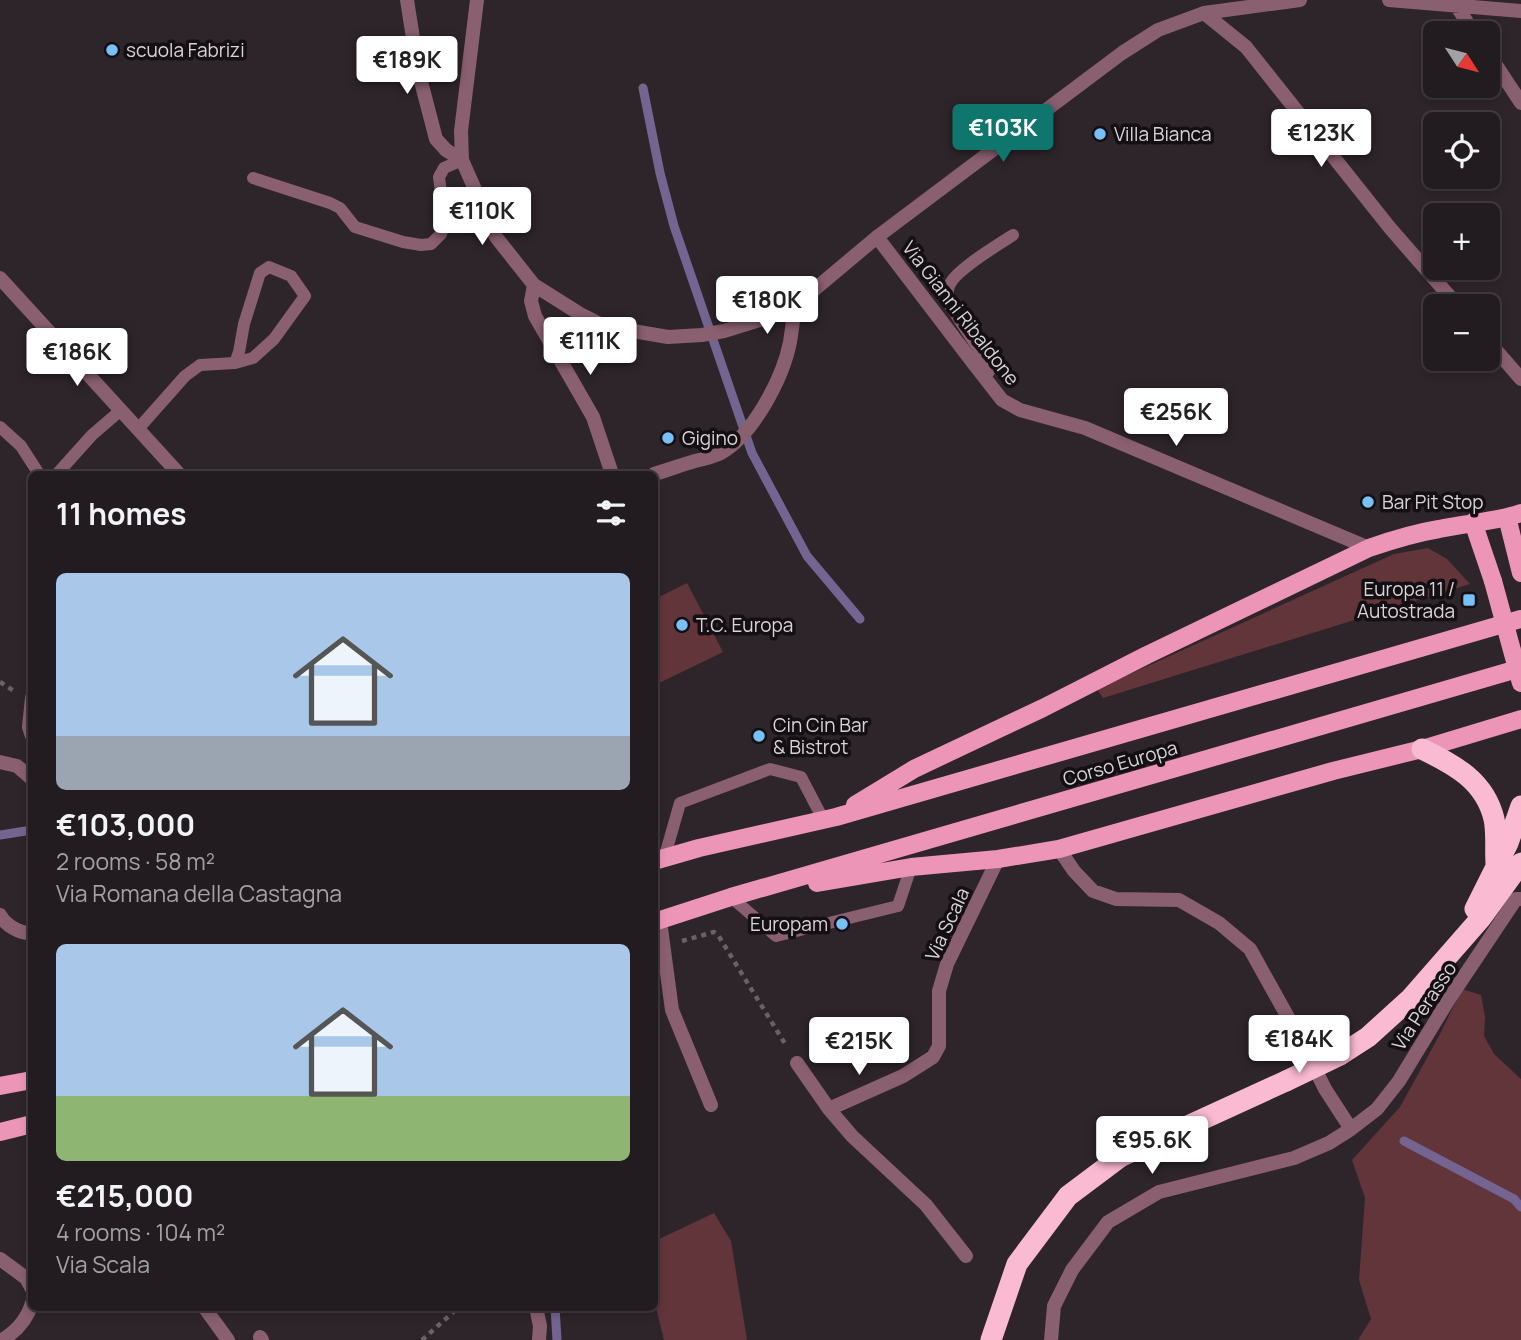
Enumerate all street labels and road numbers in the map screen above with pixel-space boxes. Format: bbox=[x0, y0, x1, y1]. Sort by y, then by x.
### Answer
street label: Via Gianni Ribaldone bbox=[896, 235, 1026, 391]
street label: Corso Europa bbox=[1060, 734, 1180, 792]
street label: Via Scala bbox=[919, 883, 975, 965]
street label: Via Perasso bbox=[1386, 957, 1462, 1055]

